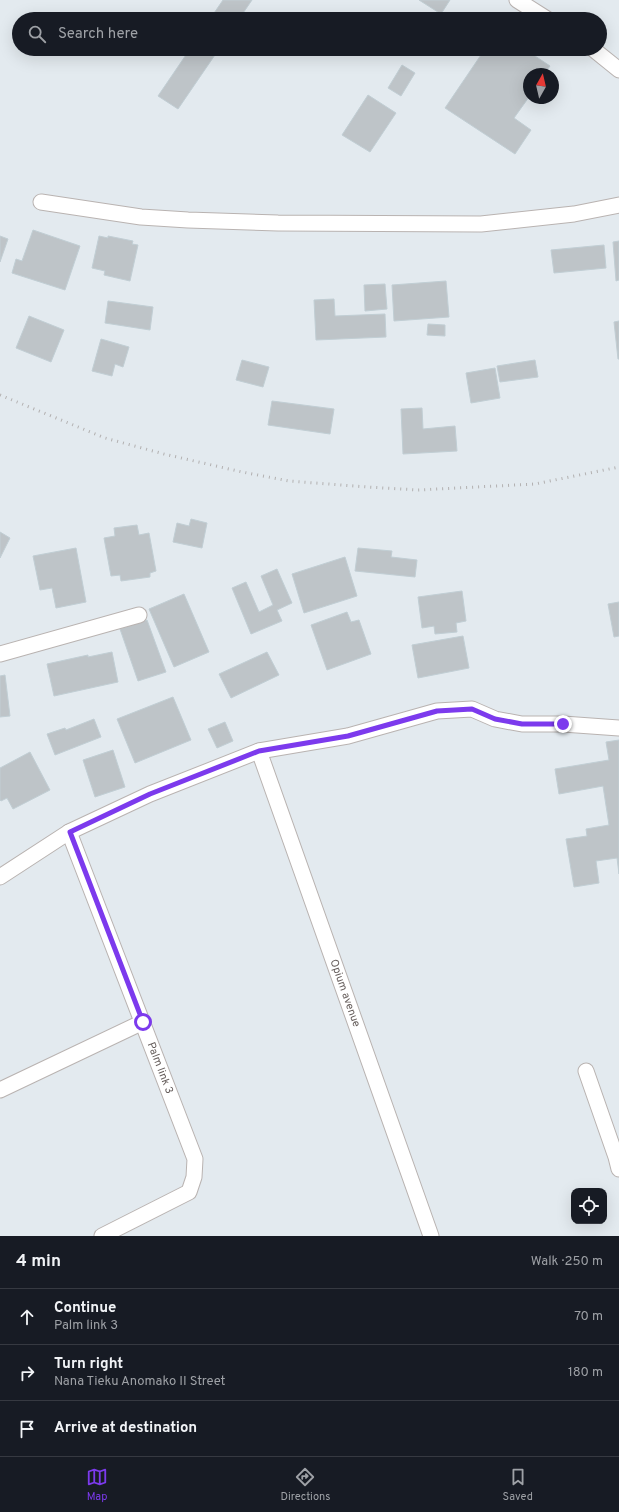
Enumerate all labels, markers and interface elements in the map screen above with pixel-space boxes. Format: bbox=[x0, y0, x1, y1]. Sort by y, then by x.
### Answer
search box bbox=[12, 12, 607, 56]
icon: search bbox=[26, 23, 48, 45]
text: Search here bbox=[58, 25, 138, 44]
north arrow bbox=[523, 68, 559, 104]
route end bbox=[554, 715, 572, 733]
street label: Opium avenue bbox=[326, 957, 363, 1029]
route start bbox=[134, 1013, 152, 1031]
street label: Palm link 3 bbox=[144, 1040, 176, 1096]
map controls bbox=[571, 1188, 607, 1224]
button: locate bbox=[571, 1188, 607, 1224]
text: 4 min bbox=[16, 1251, 61, 1273]
text: Walk · 250 m bbox=[531, 1254, 603, 1270]
text: Continue bbox=[54, 1299, 116, 1318]
icon: ahead bbox=[16, 1306, 38, 1328]
text: 70 m bbox=[574, 1309, 603, 1325]
text: Palm link 3 bbox=[54, 1318, 118, 1334]
text: Turn right bbox=[54, 1355, 123, 1374]
icon: right bbox=[16, 1362, 38, 1384]
text: 180 m bbox=[568, 1365, 603, 1381]
text: Nana Tieku Anomako II Street bbox=[54, 1374, 225, 1390]
icon: arrive bbox=[16, 1418, 38, 1440]
text: Arrive at destination bbox=[54, 1419, 197, 1438]
tab: Map bbox=[86, 1466, 108, 1504]
tab: Directions bbox=[280, 1466, 330, 1504]
tab: Saved bbox=[503, 1466, 533, 1504]

